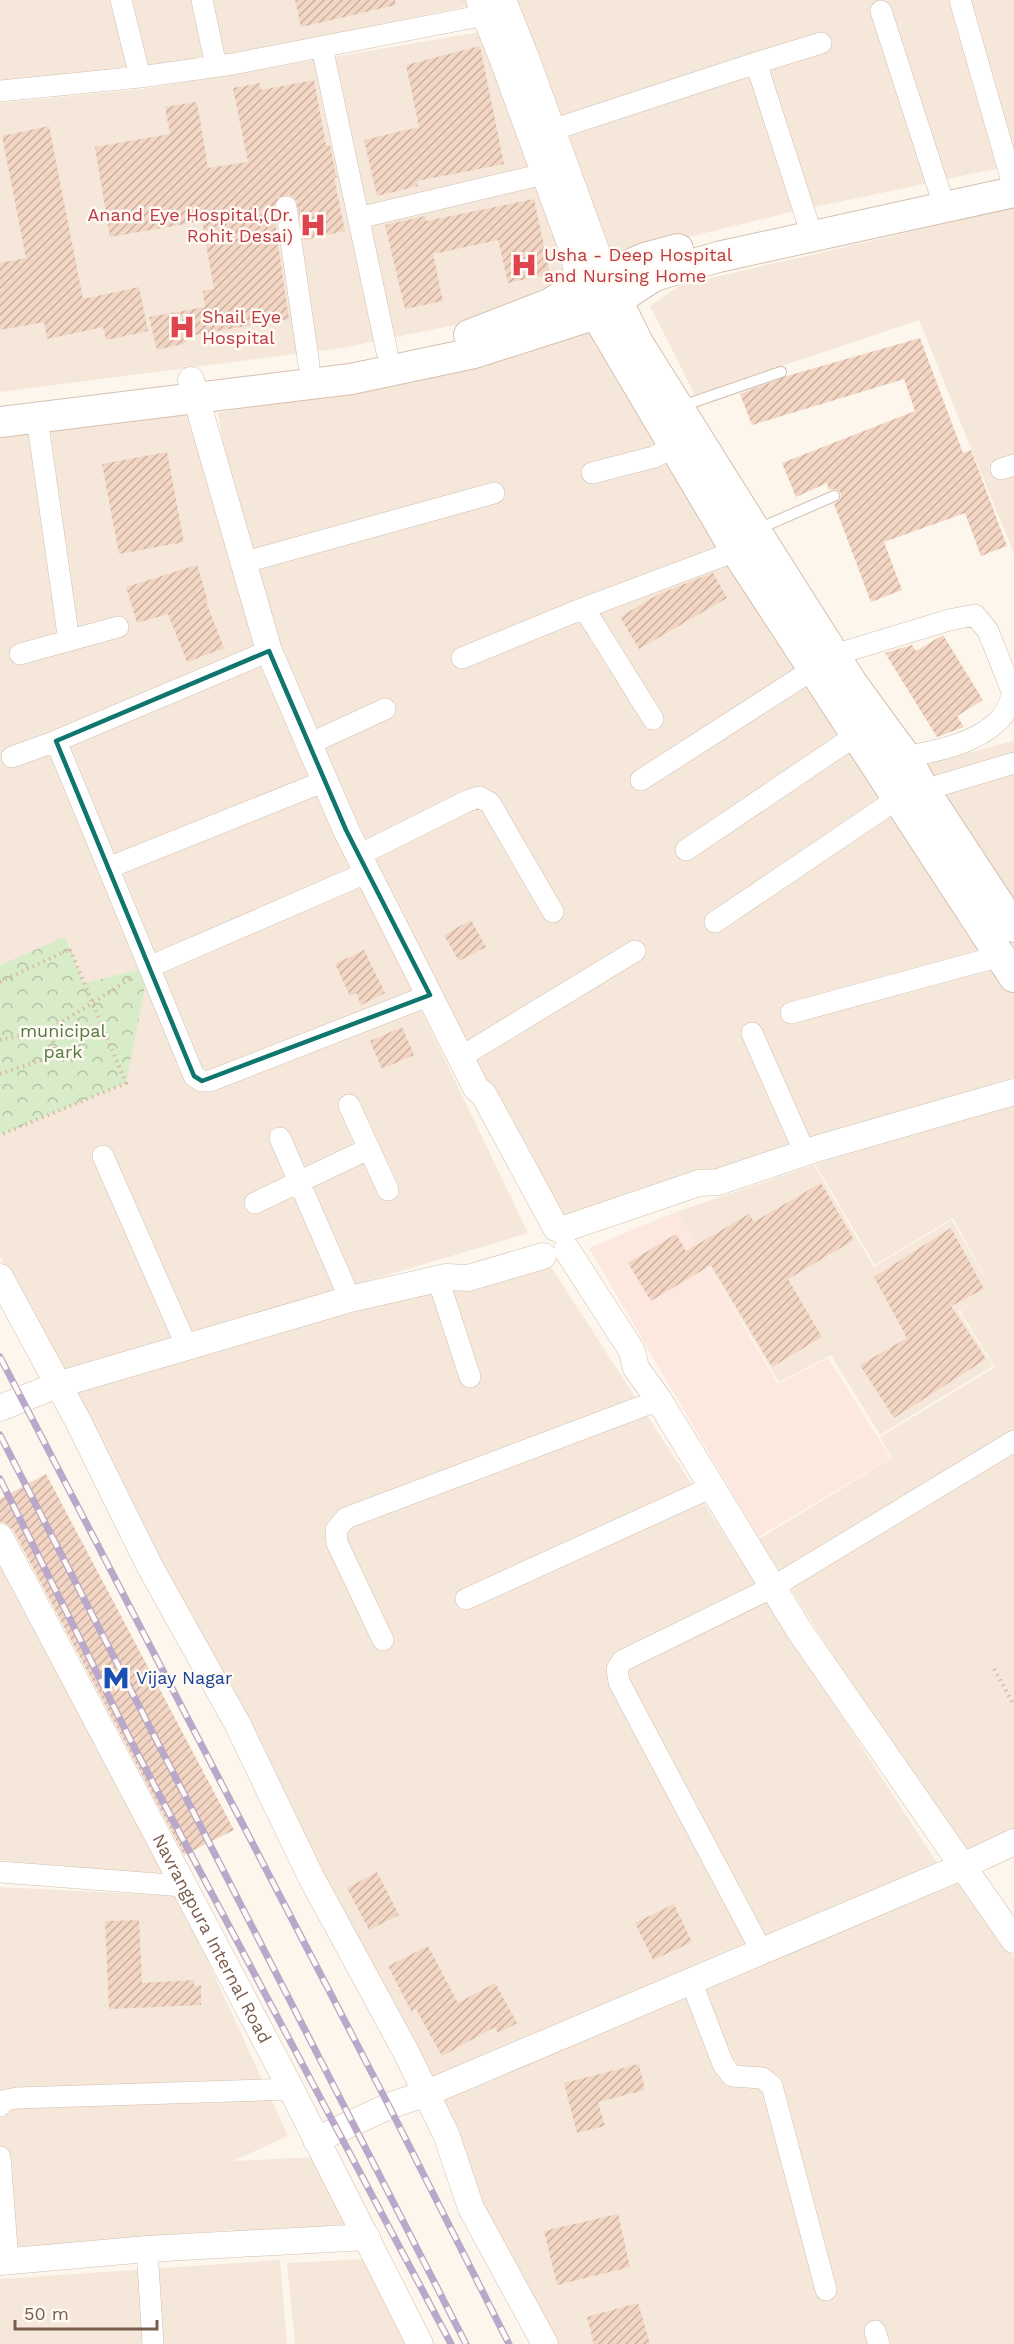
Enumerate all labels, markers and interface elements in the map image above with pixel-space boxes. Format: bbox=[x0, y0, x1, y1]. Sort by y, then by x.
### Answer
place label: Anand Eye Hospital,(Dr. Rohit Desai) bbox=[87, 204, 293, 246]
hospital icon: Anand Eye Hospital,(Dr. Rohit Desai) bbox=[298, 210, 328, 240]
place label: Usha - Deep Hospital and Nursing Home bbox=[544, 244, 733, 286]
hospital icon: Usha - Deep Hospital and Nursing Home bbox=[509, 250, 539, 280]
place label: Shail Eye Hospital bbox=[202, 306, 281, 348]
hospital icon: Shail Eye Hospital bbox=[167, 312, 197, 342]
park label: municipal park bbox=[20, 1020, 107, 1062]
metro station icon: Vijay Nagar bbox=[101, 1663, 131, 1693]
place label: Vijay Nagar bbox=[136, 1667, 232, 1688]
street label: Navrangpura Internal Road bbox=[148, 1830, 276, 2047]
scale bar bbox=[15, 2293, 158, 2331]
text: 50 m bbox=[24, 2303, 69, 2324]

